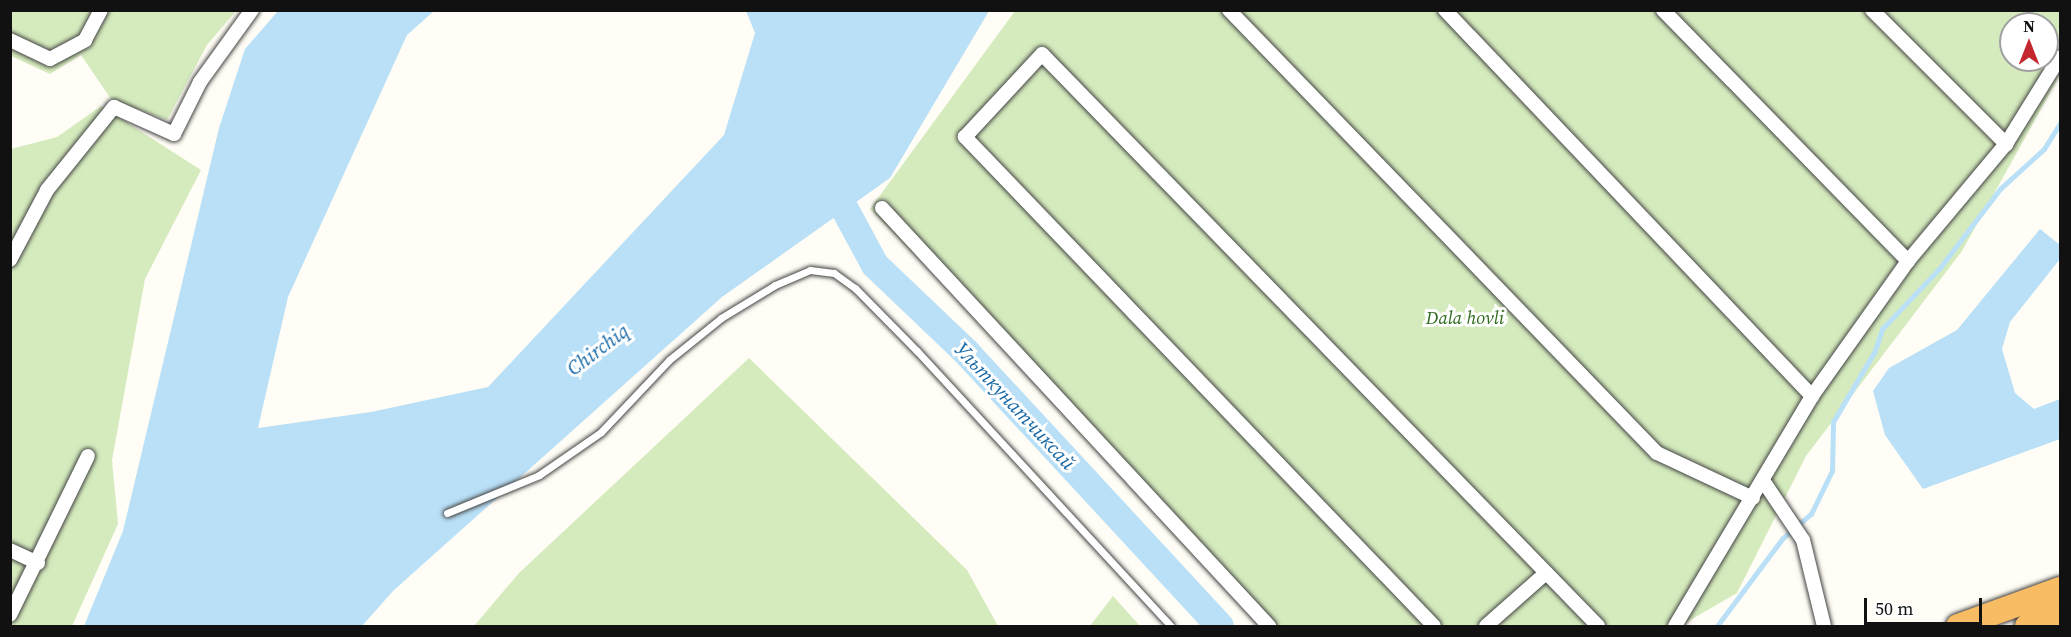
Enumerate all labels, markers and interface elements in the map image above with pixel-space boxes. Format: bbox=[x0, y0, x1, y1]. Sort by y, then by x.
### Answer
north arrow bbox=[1999, 12, 2059, 72]
text: N bbox=[2023, 15, 2035, 37]
park label: Dala hovli bbox=[1426, 307, 1504, 329]
water label: Chirchiq bbox=[562, 319, 634, 381]
water label: Ульткунатчиксай bbox=[950, 337, 1080, 475]
scale bar bbox=[1867, 586, 1986, 624]
text: 50 m bbox=[1875, 596, 1913, 621]

